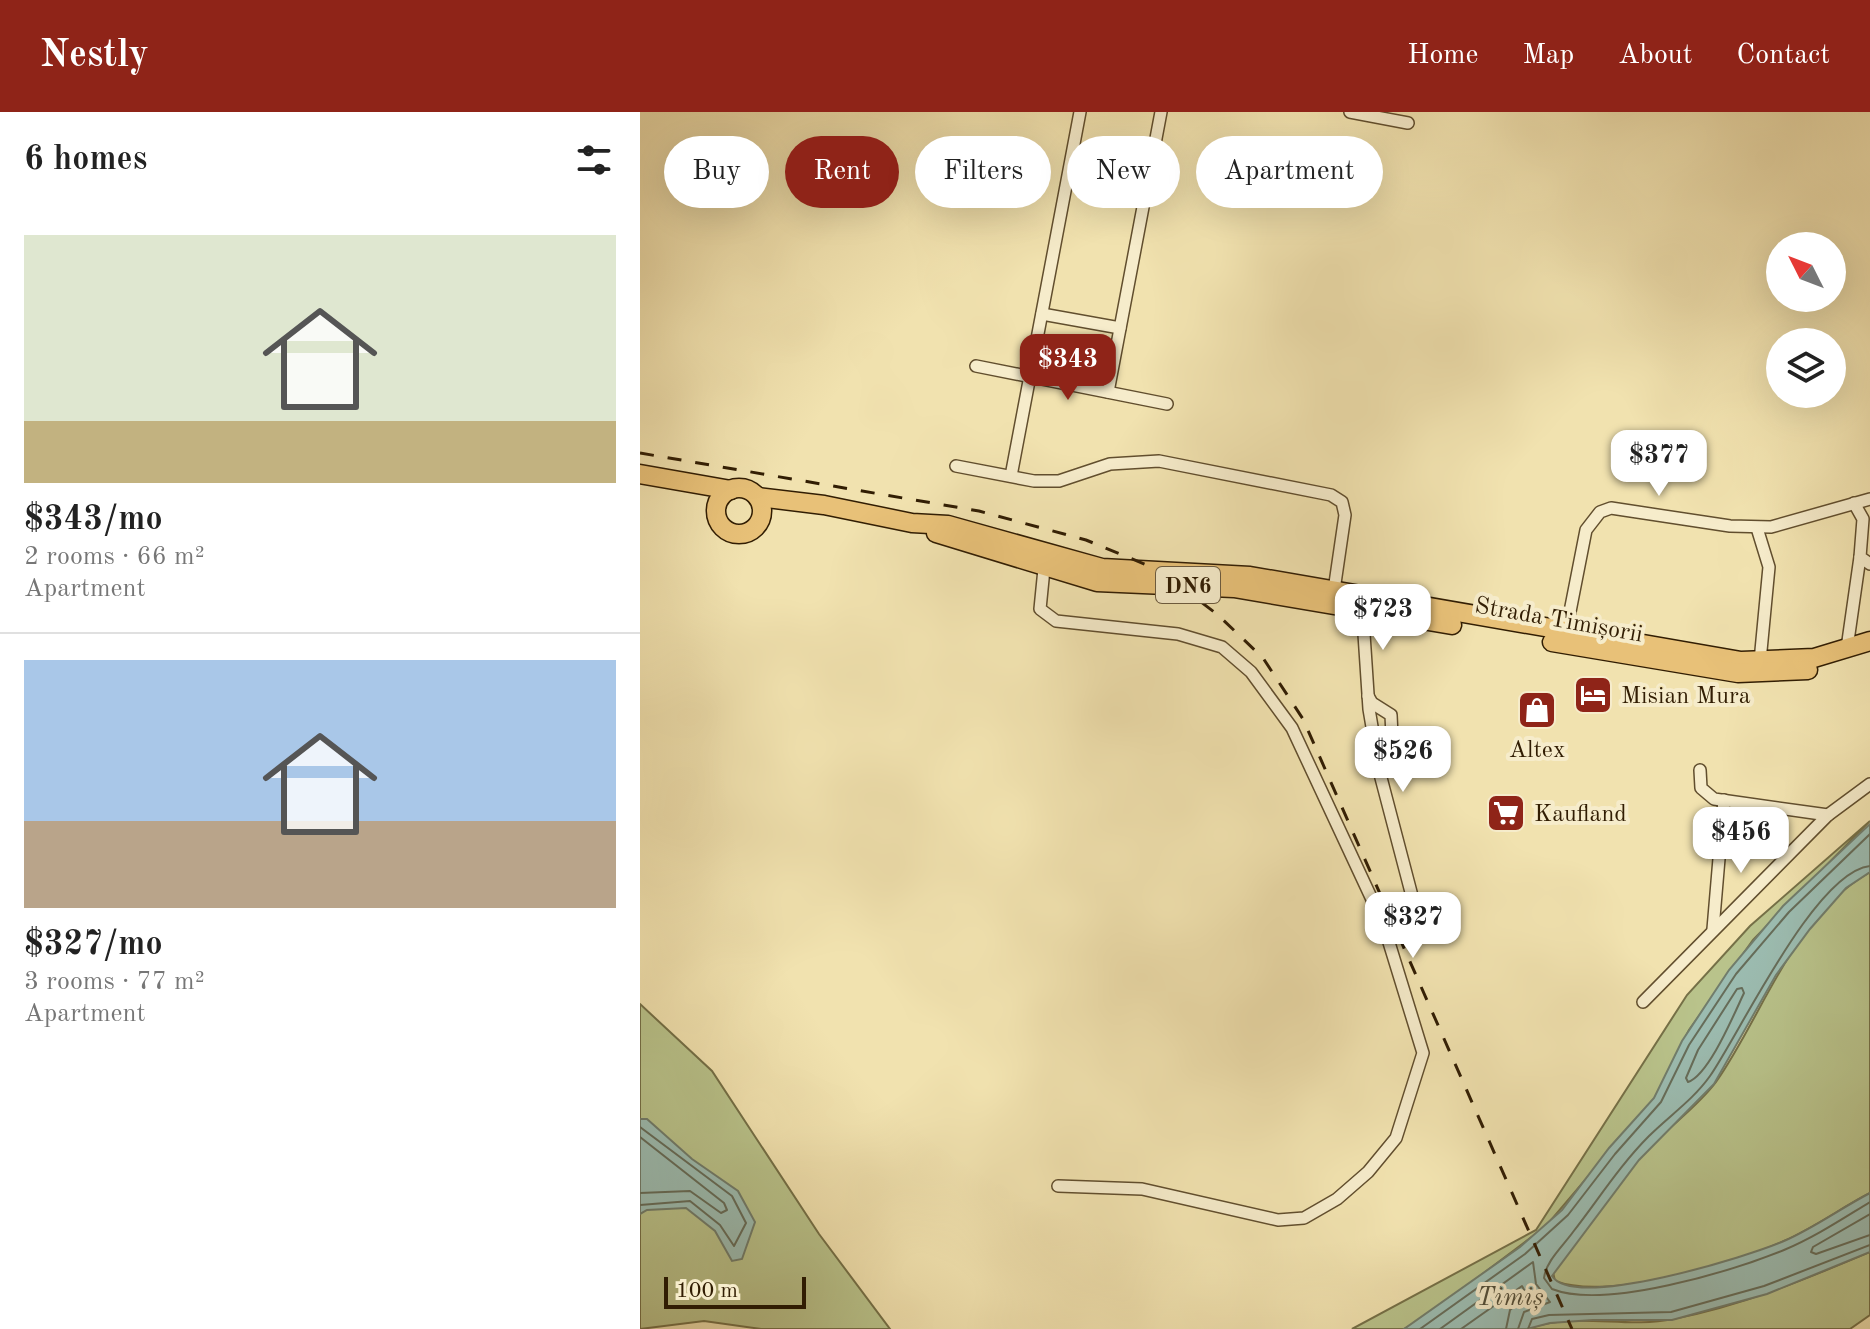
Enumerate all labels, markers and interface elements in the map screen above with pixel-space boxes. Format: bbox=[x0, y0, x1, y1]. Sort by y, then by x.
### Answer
text: Nestly bbox=[40, 37, 149, 75]
text: Home bbox=[1407, 42, 1478, 70]
text: Map bbox=[1522, 42, 1574, 70]
text: About bbox=[1618, 42, 1693, 70]
text: Contact bbox=[1737, 42, 1830, 70]
chip: Buy bbox=[664, 136, 769, 208]
chip: Rent bbox=[785, 136, 899, 208]
chip: Filters bbox=[915, 136, 1051, 208]
chip: New bbox=[1067, 136, 1180, 208]
chip: Apartment bbox=[1196, 136, 1383, 208]
icon: filters bbox=[572, 138, 616, 182]
text: 6 homes bbox=[24, 143, 147, 177]
north arrow bbox=[1766, 232, 1846, 312]
map controls bbox=[1766, 232, 1846, 408]
icon: home bbox=[248, 287, 392, 431]
button: layers bbox=[1766, 328, 1846, 408]
pin: $343 bbox=[1021, 334, 1115, 402]
text: $343 bbox=[1038, 347, 1098, 373]
pin: $377 bbox=[1612, 430, 1706, 498]
text: $377 bbox=[1629, 443, 1689, 469]
text: $343/mo bbox=[24, 503, 163, 537]
text: 2 rooms · 66 m² bbox=[24, 544, 205, 570]
road number: DN6 bbox=[1156, 567, 1220, 603]
text: Apartment bbox=[24, 576, 146, 602]
pin: $723 bbox=[1336, 584, 1430, 652]
street label: Strada Timișorii bbox=[1473, 594, 1645, 648]
text: $723 bbox=[1353, 597, 1413, 623]
hotel icon: Misian Mura bbox=[1572, 674, 1614, 716]
place label: Misian Mura bbox=[1621, 685, 1751, 709]
shop icon: Altex bbox=[1516, 689, 1558, 731]
icon: home bbox=[248, 712, 392, 856]
pin: $526 bbox=[1356, 726, 1450, 794]
text: $526 bbox=[1373, 739, 1433, 765]
place label: Altex bbox=[1509, 739, 1565, 763]
supermarket icon: Kaufland bbox=[1485, 792, 1527, 834]
place label: Kaufland bbox=[1534, 803, 1627, 827]
pin: $456 bbox=[1694, 807, 1788, 875]
text: $456 bbox=[1711, 820, 1771, 846]
pin: $327 bbox=[1366, 892, 1460, 960]
text: $327 bbox=[1383, 905, 1443, 931]
text: $327/mo bbox=[24, 928, 163, 962]
text: 3 rooms · 77 m² bbox=[24, 969, 205, 995]
text: Apartment bbox=[24, 1001, 146, 1027]
scale bar bbox=[664, 1273, 806, 1309]
text: 100 m bbox=[676, 1280, 738, 1302]
water label: Timiș bbox=[1476, 1285, 1544, 1312]

